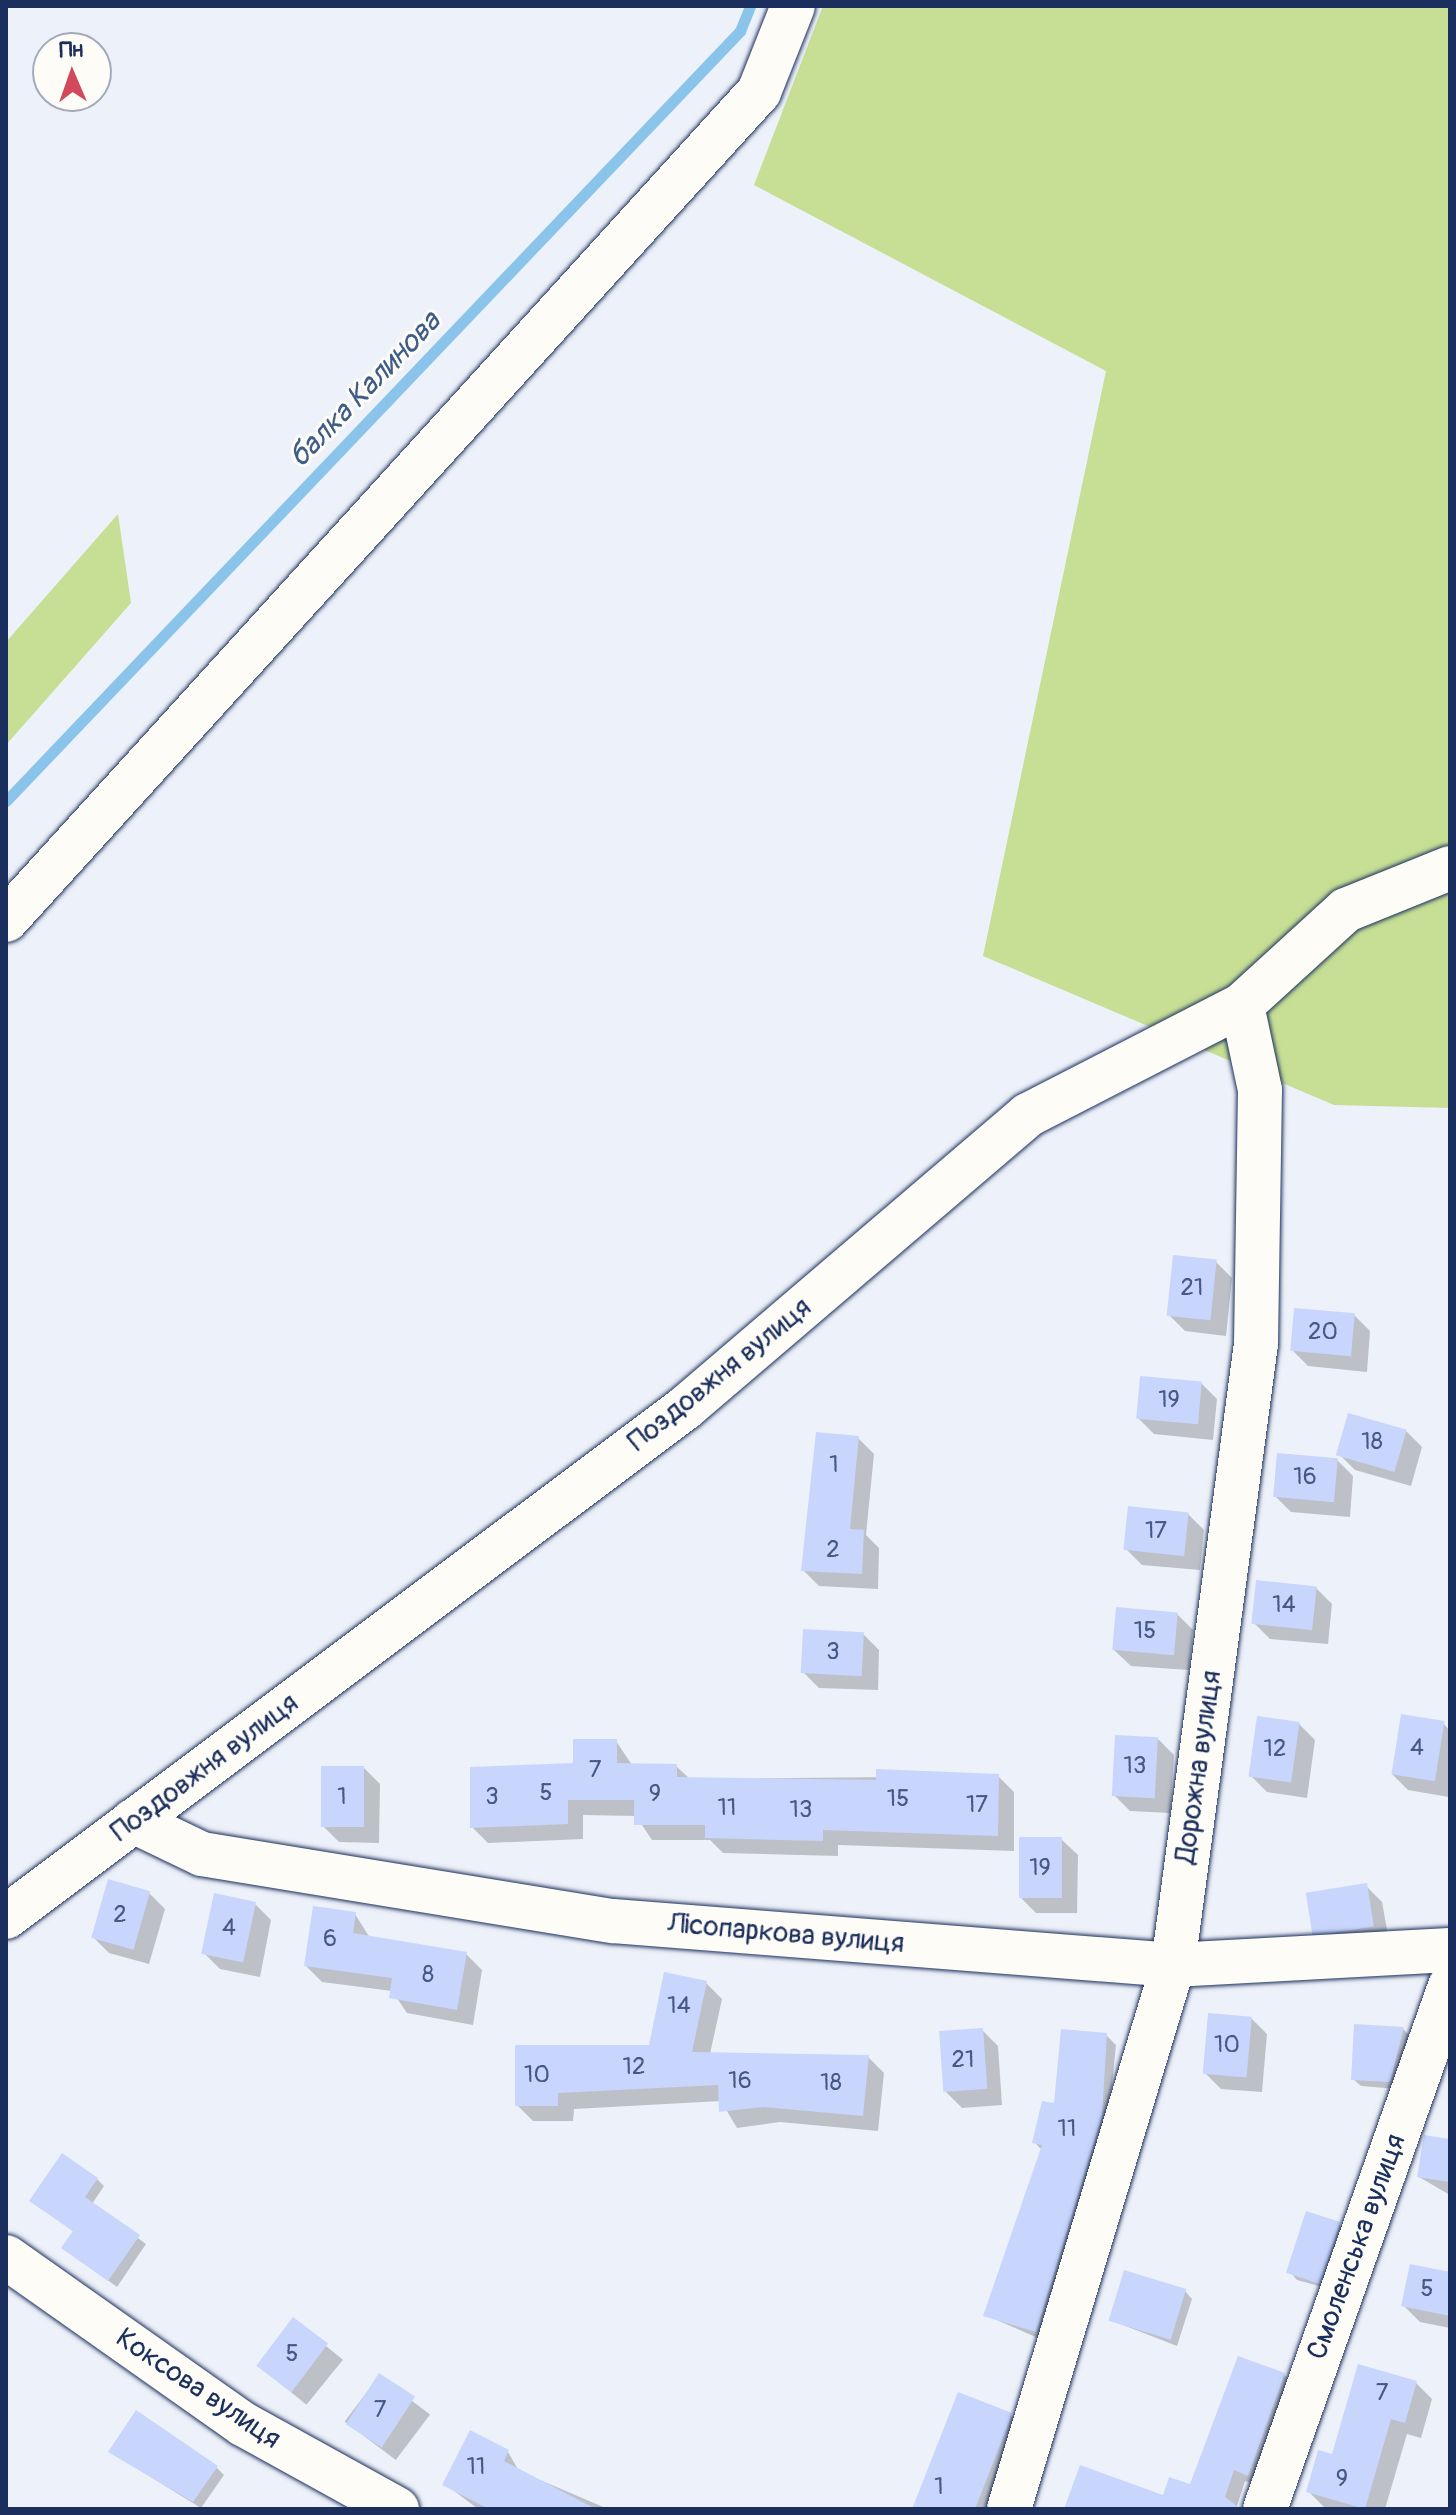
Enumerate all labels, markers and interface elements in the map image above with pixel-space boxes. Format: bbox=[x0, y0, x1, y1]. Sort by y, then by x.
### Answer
north arrow bbox=[32, 32, 112, 112]
text: Пн bbox=[59, 36, 84, 64]
water label: балка Калинова bbox=[282, 304, 448, 476]
house number: 21 bbox=[1181, 1274, 1203, 1302]
street label: Поздовжня вулиця bbox=[622, 1291, 818, 1459]
house number: 20 bbox=[1308, 1318, 1338, 1346]
house number: 19 bbox=[1158, 1386, 1180, 1414]
house number: 18 bbox=[1361, 1428, 1383, 1456]
house number: 1 bbox=[829, 1451, 839, 1479]
house number: 16 bbox=[1293, 1463, 1317, 1491]
house number: 17 bbox=[1145, 1517, 1167, 1545]
house number: 2 bbox=[826, 1536, 840, 1564]
house number: 14 bbox=[1272, 1591, 1296, 1619]
house number: 15 bbox=[1134, 1617, 1156, 1645]
house number: 3 bbox=[826, 1638, 840, 1666]
street label: Дорожна вулиця bbox=[1169, 1668, 1229, 1866]
street label: Поздовжня вулиця bbox=[105, 1687, 305, 1849]
house number: 4 bbox=[1410, 1734, 1424, 1762]
house number: 12 bbox=[1264, 1735, 1286, 1763]
house number: 13 bbox=[1124, 1752, 1146, 1780]
house number: 7 bbox=[589, 1756, 601, 1784]
house number: 5 bbox=[539, 1779, 553, 1807]
house number: 9 bbox=[649, 1780, 661, 1808]
house number: 1 bbox=[337, 1783, 347, 1811]
house number: 3 bbox=[485, 1783, 499, 1811]
house number: 15 bbox=[887, 1785, 909, 1813]
house number: 17 bbox=[966, 1791, 988, 1819]
house number: 11 bbox=[718, 1794, 736, 1822]
house number: 13 bbox=[790, 1796, 812, 1824]
house number: 19 bbox=[1029, 1854, 1051, 1882]
house number: 2 bbox=[113, 1901, 127, 1929]
street label: Лісопаркова вулиця bbox=[666, 1907, 906, 1961]
house number: 4 bbox=[222, 1914, 236, 1942]
house number: 6 bbox=[323, 1925, 337, 1953]
house number: 8 bbox=[422, 1961, 434, 1989]
house number: 14 bbox=[667, 1992, 691, 2020]
house number: 10 bbox=[1214, 2031, 1240, 2059]
house number: 21 bbox=[952, 2046, 974, 2074]
house number: 12 bbox=[623, 2053, 645, 2081]
house number: 10 bbox=[524, 2061, 550, 2089]
house number: 16 bbox=[728, 2067, 752, 2095]
house number: 18 bbox=[820, 2069, 842, 2097]
house number: 11 bbox=[1058, 2115, 1076, 2143]
street label: Смоленська вулиця bbox=[1301, 2130, 1413, 2364]
house number: 5 bbox=[1420, 2275, 1434, 2303]
street label: Коксова вулиця bbox=[109, 2322, 287, 2456]
house number: 5 bbox=[285, 2340, 299, 2368]
house number: 7 bbox=[1376, 2379, 1388, 2407]
house number: 7 bbox=[374, 2396, 386, 2424]
house number: 11 bbox=[467, 2453, 485, 2481]
house number: 9 bbox=[1336, 2465, 1348, 2493]
house number: 1 bbox=[934, 2473, 944, 2501]

